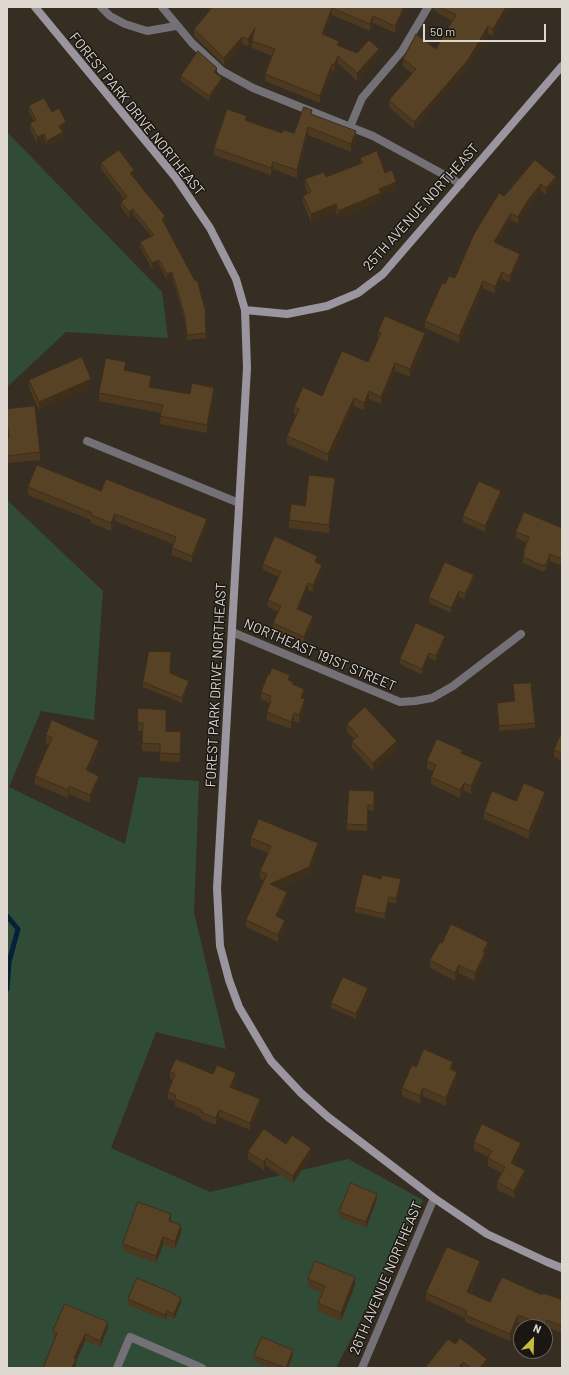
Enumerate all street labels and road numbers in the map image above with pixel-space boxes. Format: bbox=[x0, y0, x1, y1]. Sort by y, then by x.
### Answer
street label: FOREST PARK DRIVE NORTHEAST bbox=[66, 29, 208, 199]
street label: 25TH AVENUE NORTHEAST bbox=[360, 140, 482, 274]
street label: FOREST PARK DRIVE NORTHEAST bbox=[202, 582, 230, 788]
street label: NORTHEAST 191ST STREET bbox=[241, 615, 399, 695]
street label: 26TH AVENUE NORTHEAST bbox=[346, 1199, 426, 1357]

